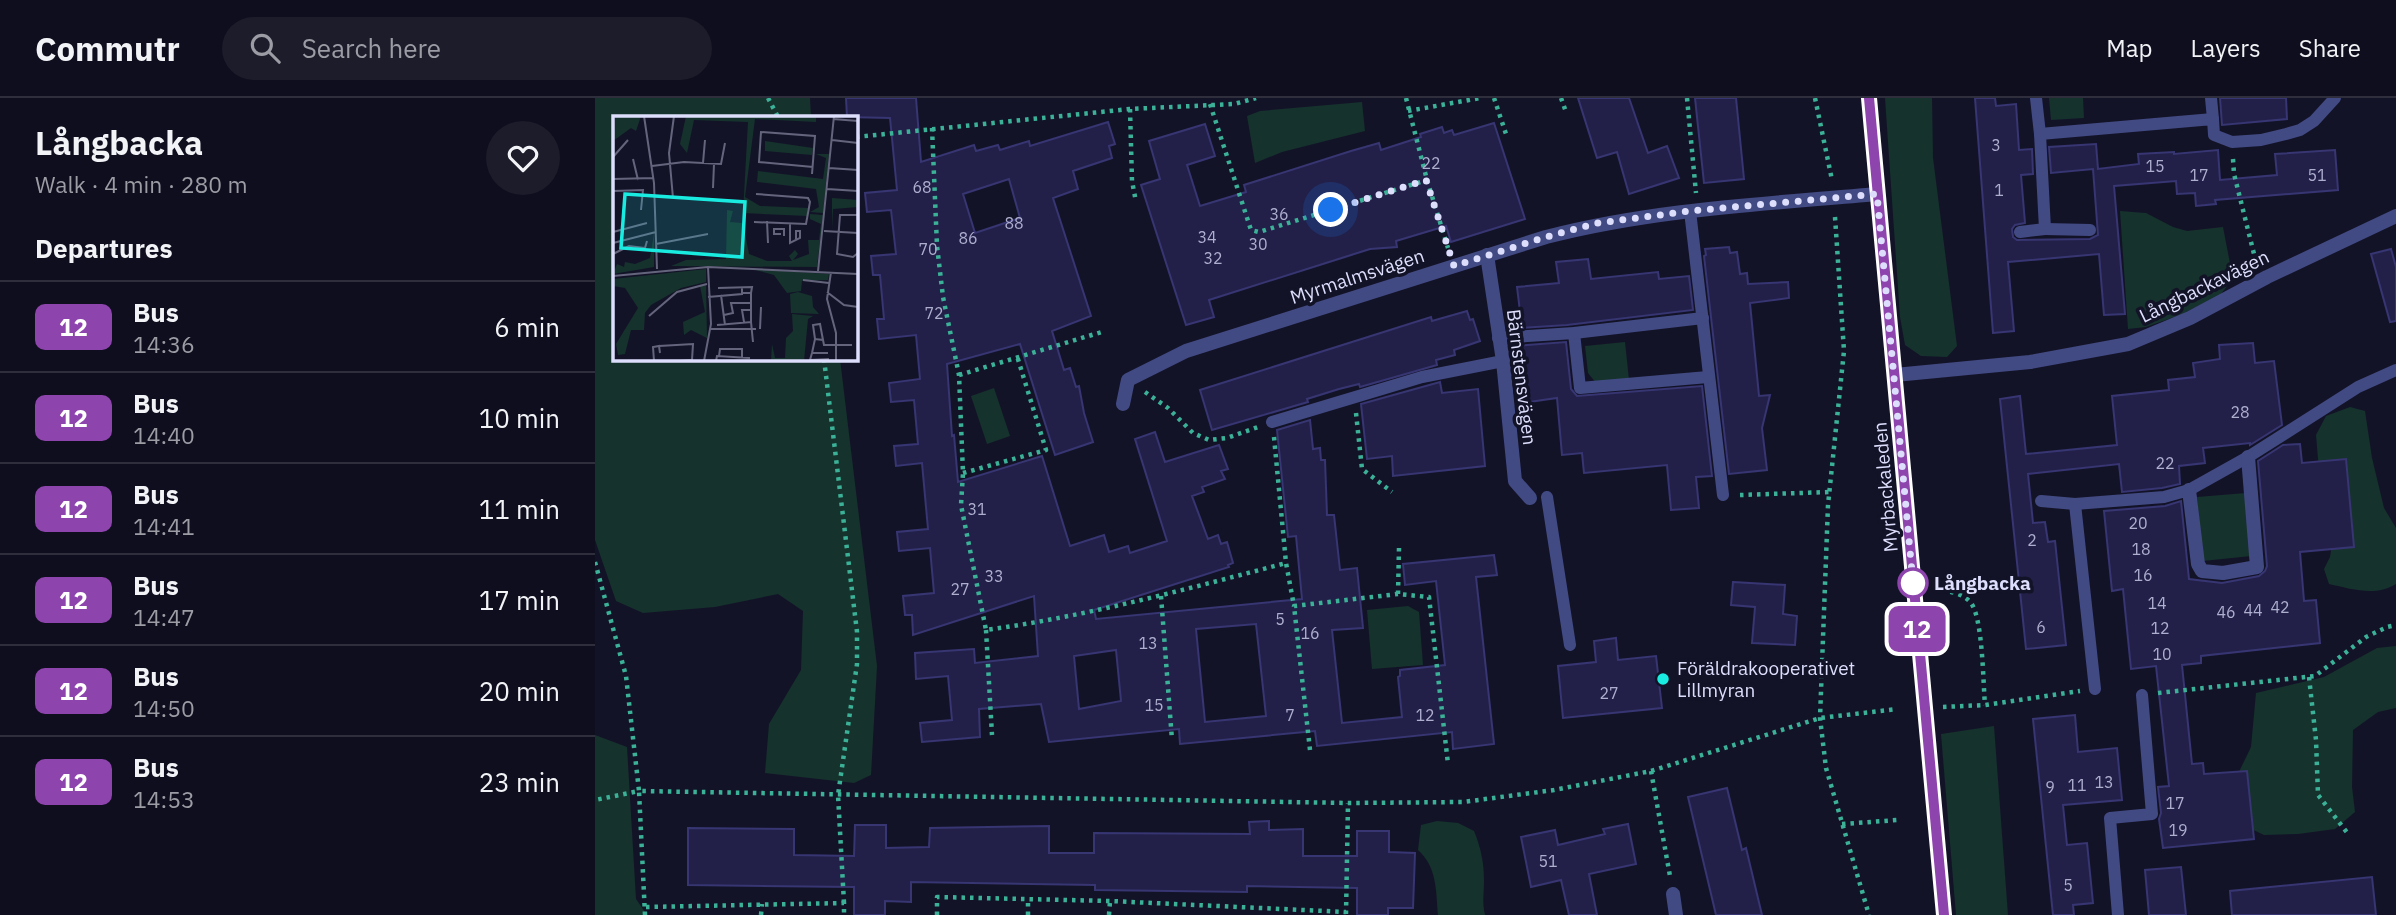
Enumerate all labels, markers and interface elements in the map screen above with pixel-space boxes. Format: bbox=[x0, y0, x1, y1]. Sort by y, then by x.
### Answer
search box bbox=[222, 17, 712, 80]
text: Commutr bbox=[35, 27, 180, 70]
icon: search bbox=[246, 29, 284, 67]
text: Search here bbox=[302, 31, 441, 65]
text: Map bbox=[2106, 32, 2153, 64]
text: Layers bbox=[2191, 32, 2261, 64]
text: Share bbox=[2299, 32, 2361, 64]
inset map bbox=[613, 116, 857, 360]
text: Långbacka bbox=[35, 121, 203, 164]
button: heart bbox=[486, 121, 560, 195]
house number: 3 bbox=[1991, 135, 2001, 155]
house number: 22 bbox=[1421, 153, 1441, 173]
house number: 15 bbox=[2145, 156, 2165, 176]
house number: 17 bbox=[2189, 165, 2209, 185]
house number: 51 bbox=[2307, 165, 2327, 185]
text: Walk · 4 min · 280 m bbox=[35, 169, 248, 199]
house number: 68 bbox=[912, 177, 932, 197]
house number: 1 bbox=[1994, 180, 2004, 200]
your location bbox=[1313, 192, 1348, 227]
house number: 36 bbox=[1269, 204, 1289, 224]
house number: 88 bbox=[1004, 213, 1024, 233]
house number: 34 bbox=[1197, 227, 1217, 247]
house number: 86 bbox=[958, 228, 978, 248]
text: Departures bbox=[35, 231, 173, 265]
house number: 30 bbox=[1248, 234, 1268, 254]
house number: 70 bbox=[918, 239, 938, 259]
street label: Myrmalmsvägen bbox=[1287, 243, 1427, 309]
street label: Långbackavägen bbox=[2135, 244, 2273, 328]
house number: 32 bbox=[1203, 248, 1223, 268]
text: Bus bbox=[133, 295, 179, 329]
house number: 72 bbox=[924, 303, 944, 323]
street label: Bärnstensvägen bbox=[1502, 308, 1542, 446]
text: 6 min bbox=[494, 310, 560, 344]
text: 12 bbox=[59, 311, 88, 343]
text: 14:36 bbox=[133, 329, 195, 359]
text: Bus bbox=[133, 386, 179, 420]
text: 10 min bbox=[479, 401, 560, 435]
text: 12 bbox=[59, 402, 88, 434]
house number: 28 bbox=[2230, 402, 2250, 422]
text: 14:40 bbox=[133, 420, 195, 450]
street label: Myrbackaleden bbox=[1867, 421, 1903, 553]
house number: 22 bbox=[2155, 453, 2175, 473]
text: Bus bbox=[133, 477, 179, 511]
text: 11 min bbox=[479, 492, 560, 526]
text: 12 bbox=[59, 493, 88, 525]
house number: 31 bbox=[967, 499, 987, 519]
text: 14:41 bbox=[133, 511, 195, 541]
house number: 20 bbox=[2128, 513, 2148, 533]
house number: 2 bbox=[2027, 530, 2037, 550]
house number: 18 bbox=[2131, 539, 2151, 559]
house number: 16 bbox=[2133, 565, 2153, 585]
house number: 33 bbox=[984, 566, 1004, 586]
text: Bus bbox=[133, 568, 179, 602]
marker: Långbacka bbox=[1898, 568, 1928, 598]
place label: Långbacka bbox=[1934, 571, 2031, 595]
house number: 27 bbox=[950, 579, 970, 599]
text: 17 min bbox=[479, 583, 560, 617]
text: 12 bbox=[59, 584, 88, 616]
house number: 14 bbox=[2147, 593, 2167, 613]
house number: 42 bbox=[2270, 597, 2290, 617]
house number: 44 bbox=[2243, 600, 2263, 620]
text: 14:47 bbox=[133, 602, 195, 632]
house number: 46 bbox=[2216, 602, 2236, 622]
line badge: 12 bbox=[1885, 606, 1949, 652]
house number: 5 bbox=[1275, 609, 1285, 629]
text: 12 bbox=[1903, 613, 1931, 645]
house number: 6 bbox=[2036, 617, 2046, 637]
house number: 12 bbox=[2150, 618, 2170, 638]
house number: 16 bbox=[1300, 623, 1320, 643]
house number: 13 bbox=[1138, 633, 1158, 653]
house number: 10 bbox=[2152, 644, 2172, 664]
place label: Föräldrakooperativet Lillmyran bbox=[1677, 656, 1855, 702]
text: Bus bbox=[133, 659, 179, 693]
marker: Föräldrakooperativet Lillmyran bbox=[1655, 671, 1671, 687]
text: 20 min bbox=[479, 674, 560, 708]
text: 12 bbox=[59, 675, 88, 707]
house number: 27 bbox=[1599, 683, 1619, 703]
text: 14:50 bbox=[133, 693, 195, 723]
house number: 15 bbox=[1144, 695, 1164, 715]
house number: 7 bbox=[1285, 705, 1295, 725]
house number: 12 bbox=[1415, 705, 1435, 725]
text: Bus bbox=[133, 750, 179, 784]
text: 23 min bbox=[479, 765, 560, 799]
text: 12 bbox=[59, 766, 88, 798]
house number: 13 bbox=[2094, 772, 2114, 792]
house number: 11 bbox=[2067, 775, 2087, 795]
house number: 9 bbox=[2045, 777, 2055, 797]
text: 14:53 bbox=[133, 784, 195, 814]
house number: 17 bbox=[2165, 793, 2185, 813]
house number: 19 bbox=[2168, 820, 2188, 840]
house number: 51 bbox=[1538, 851, 1558, 871]
house number: 5 bbox=[2063, 875, 2073, 895]

